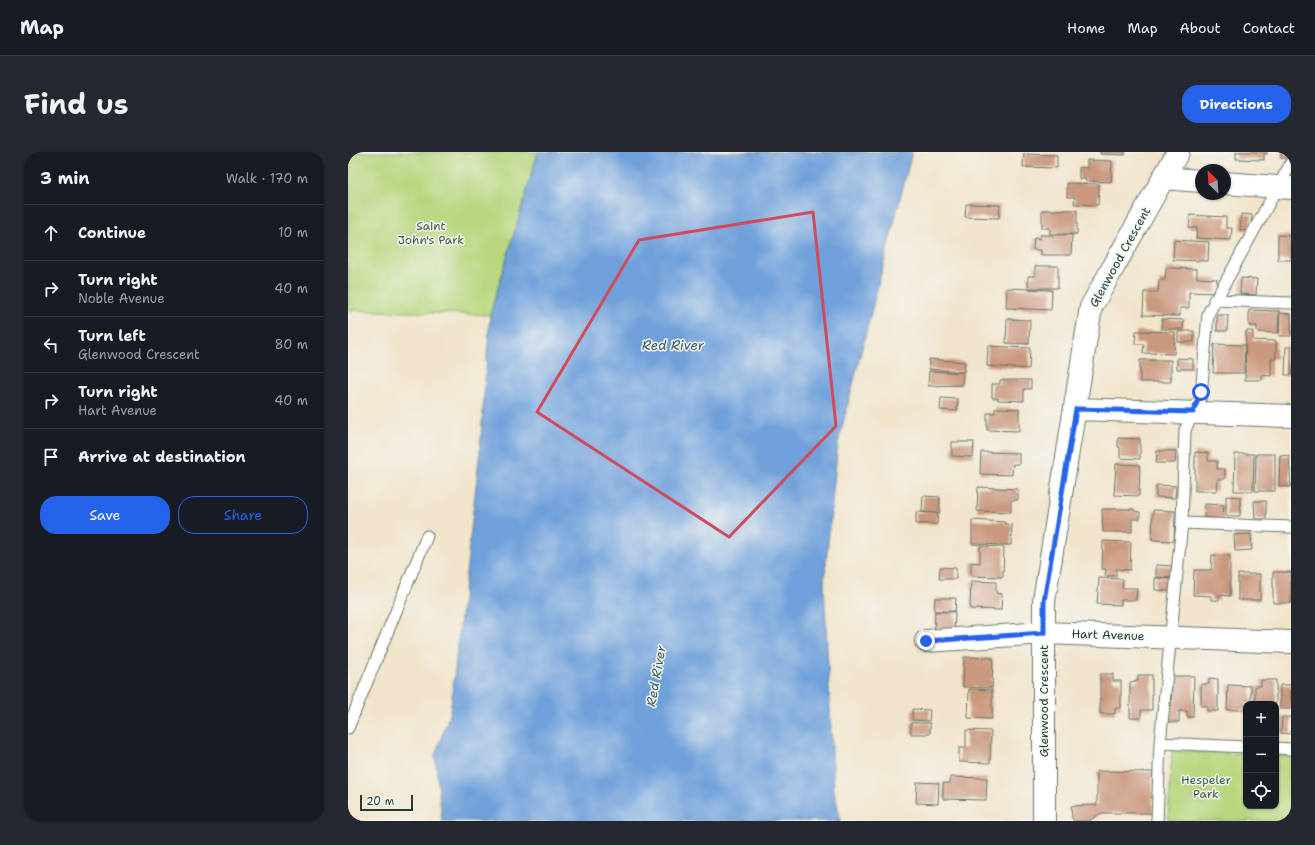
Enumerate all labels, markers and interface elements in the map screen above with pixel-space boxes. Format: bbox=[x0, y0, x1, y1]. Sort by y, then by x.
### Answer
text: Map bbox=[20, 15, 64, 40]
text: Home bbox=[1067, 19, 1106, 37]
text: Map bbox=[1128, 19, 1158, 37]
text: About bbox=[1180, 19, 1221, 37]
text: Contact bbox=[1243, 19, 1295, 37]
text: Find us bbox=[24, 85, 129, 123]
button: Directions bbox=[1182, 85, 1291, 123]
north arrow bbox=[1195, 164, 1231, 200]
text: 3 min bbox=[40, 167, 90, 189]
text: Walk · 170 m bbox=[226, 170, 308, 187]
street label: Glenwood Crescent bbox=[1086, 204, 1154, 310]
park label: Saint John's Park bbox=[398, 218, 464, 248]
icon: ahead bbox=[40, 222, 62, 244]
text: Continue bbox=[78, 223, 146, 243]
text: 10 m bbox=[278, 224, 308, 241]
text: Turn right bbox=[78, 270, 158, 290]
icon: right bbox=[40, 278, 62, 300]
text: 40 m bbox=[274, 280, 308, 297]
text: Noble Avenue bbox=[78, 290, 165, 307]
text: Turn left bbox=[78, 326, 146, 346]
icon: left bbox=[40, 334, 62, 356]
text: 80 m bbox=[274, 336, 308, 353]
water label: Red River bbox=[642, 337, 705, 354]
text: Glenwood Crescent bbox=[78, 346, 200, 363]
text: Turn right bbox=[78, 382, 158, 402]
route start bbox=[1192, 383, 1210, 401]
icon: right bbox=[40, 390, 62, 412]
text: 40 m bbox=[274, 392, 308, 409]
text: Hart Avenue bbox=[78, 402, 157, 419]
icon: arrive bbox=[40, 446, 62, 468]
text: Arrive at destination bbox=[78, 447, 246, 467]
button: Save bbox=[40, 496, 170, 534]
button: Share bbox=[178, 496, 308, 534]
street label: Hart Avenue bbox=[1071, 626, 1145, 644]
route end bbox=[917, 632, 935, 650]
water label: Red River bbox=[642, 643, 670, 708]
street label: Glenwood Crescent bbox=[1036, 645, 1052, 757]
map controls bbox=[1243, 701, 1279, 809]
button: + bbox=[1243, 701, 1279, 737]
button: − bbox=[1243, 737, 1279, 773]
park label: Hespeler Park bbox=[1181, 772, 1231, 802]
button: locate bbox=[1243, 773, 1279, 809]
scale bar bbox=[360, 793, 413, 812]
text: 20 m bbox=[366, 794, 394, 809]

